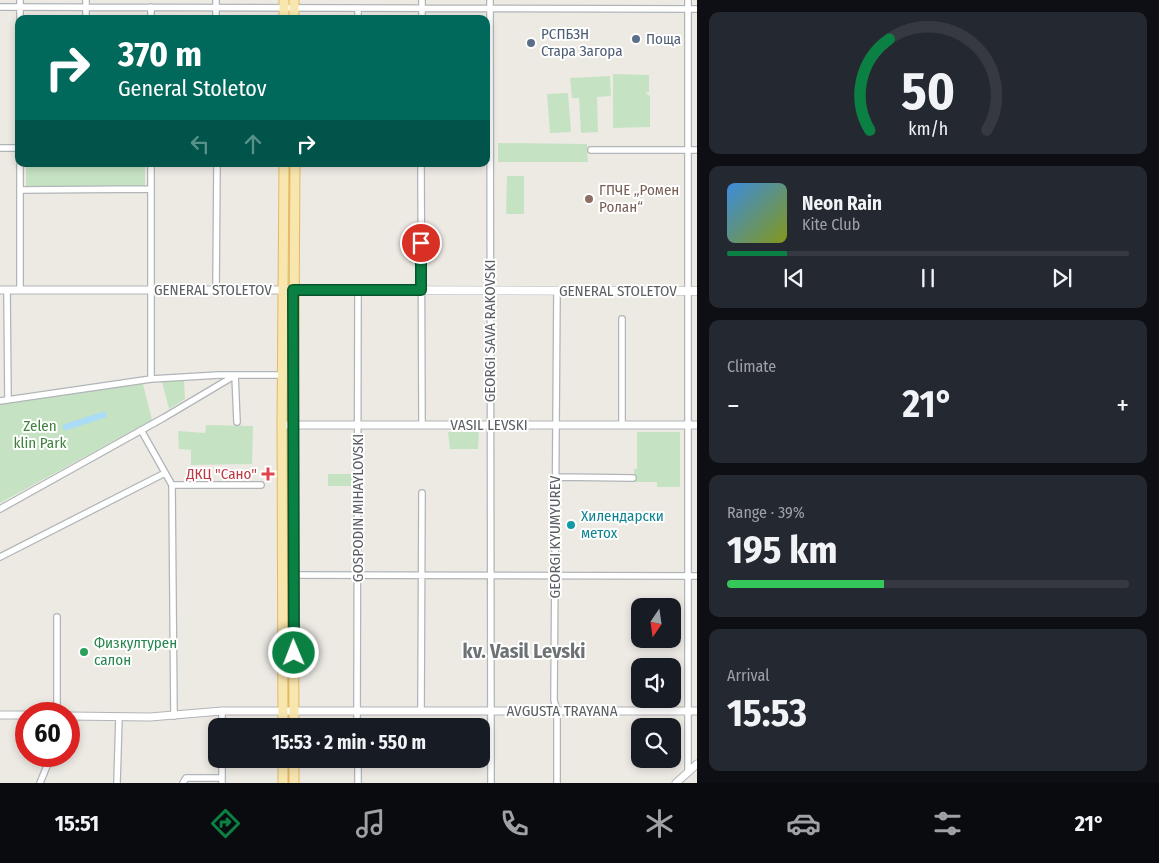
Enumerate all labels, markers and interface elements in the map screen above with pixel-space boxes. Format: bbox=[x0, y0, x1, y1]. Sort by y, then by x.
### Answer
place label: РСПБЗН Стара Загора bbox=[541, 25, 622, 60]
place label: Поща bbox=[646, 30, 681, 48]
text: 370 m bbox=[118, 33, 202, 75]
marker: Поща bbox=[630, 33, 642, 45]
icon: right bbox=[35, 35, 100, 100]
marker: РСПБЗН Стара Загора bbox=[525, 37, 537, 49]
text: 50 bbox=[901, 60, 955, 123]
text: General Stoletov bbox=[118, 75, 267, 102]
text: km/h bbox=[908, 118, 948, 140]
icon: left bbox=[186, 130, 214, 158]
icon: ahead bbox=[239, 130, 267, 158]
icon: right bbox=[292, 130, 320, 158]
place label: ГПЧЕ „Ромен Ролан“ bbox=[599, 181, 679, 216]
text: Neon Rain bbox=[802, 192, 882, 215]
marker: ГПЧЕ „Ромен Ролан“ bbox=[583, 193, 595, 205]
text: Kite Club bbox=[802, 215, 860, 234]
pin bbox=[400, 222, 442, 264]
icon: arrive bbox=[407, 229, 435, 257]
street label: GEORGI SAVA RAKOVSKI bbox=[481, 260, 499, 402]
icon: previous bbox=[780, 264, 808, 292]
icon: pause bbox=[914, 264, 942, 292]
icon: next bbox=[1048, 264, 1076, 292]
street label: GENERAL STOLETOV bbox=[154, 281, 272, 299]
street label: GENERAL STOLETOV bbox=[559, 282, 677, 300]
text: Climate bbox=[727, 357, 776, 376]
text: 21° bbox=[903, 381, 953, 427]
text: − bbox=[727, 389, 740, 422]
text: + bbox=[1116, 389, 1129, 422]
street label: VASIL LEVSKI bbox=[450, 416, 528, 434]
park label: Zelen klin Park bbox=[14, 417, 66, 452]
street label: GOSPODIN MIHAYLOVSKI bbox=[349, 434, 367, 582]
place label: ДКЦ "Сано" bbox=[185, 465, 257, 483]
marker: ДКЦ "Сано" bbox=[261, 467, 275, 481]
street label: GEORGI KYUMYUREV bbox=[546, 475, 564, 598]
text: Range · 39% bbox=[727, 503, 805, 522]
place label: Хилендарски метох bbox=[581, 507, 664, 542]
marker: Хилендарски метох bbox=[565, 519, 577, 531]
text: 195 km bbox=[727, 527, 838, 573]
north arrow bbox=[631, 598, 681, 648]
map controls bbox=[631, 598, 681, 768]
position arrow bbox=[267, 626, 319, 678]
place label: Физкултурен салон bbox=[94, 634, 177, 669]
district label: kv. Vasil Levski bbox=[463, 639, 585, 663]
marker: Физкултурен салон bbox=[78, 646, 90, 658]
button: sound bbox=[631, 658, 681, 708]
text: Arrival bbox=[727, 666, 769, 685]
text: 15:53 bbox=[727, 690, 807, 736]
speed limit sign: 60 bbox=[15, 702, 80, 767]
street label: AVGUSTA TRAYANA bbox=[506, 702, 618, 720]
button: search bbox=[631, 718, 681, 768]
text: 15:53 · 2 min · 550 m bbox=[272, 731, 426, 754]
icon: directions bbox=[208, 806, 243, 841]
icon: music bbox=[353, 806, 388, 841]
icon: phone bbox=[497, 806, 532, 841]
icon: climate bbox=[642, 806, 677, 841]
icon: car bbox=[786, 806, 821, 841]
icon: filters bbox=[930, 806, 965, 841]
text: 15:51 bbox=[55, 810, 99, 837]
text: 21° bbox=[1075, 810, 1104, 837]

